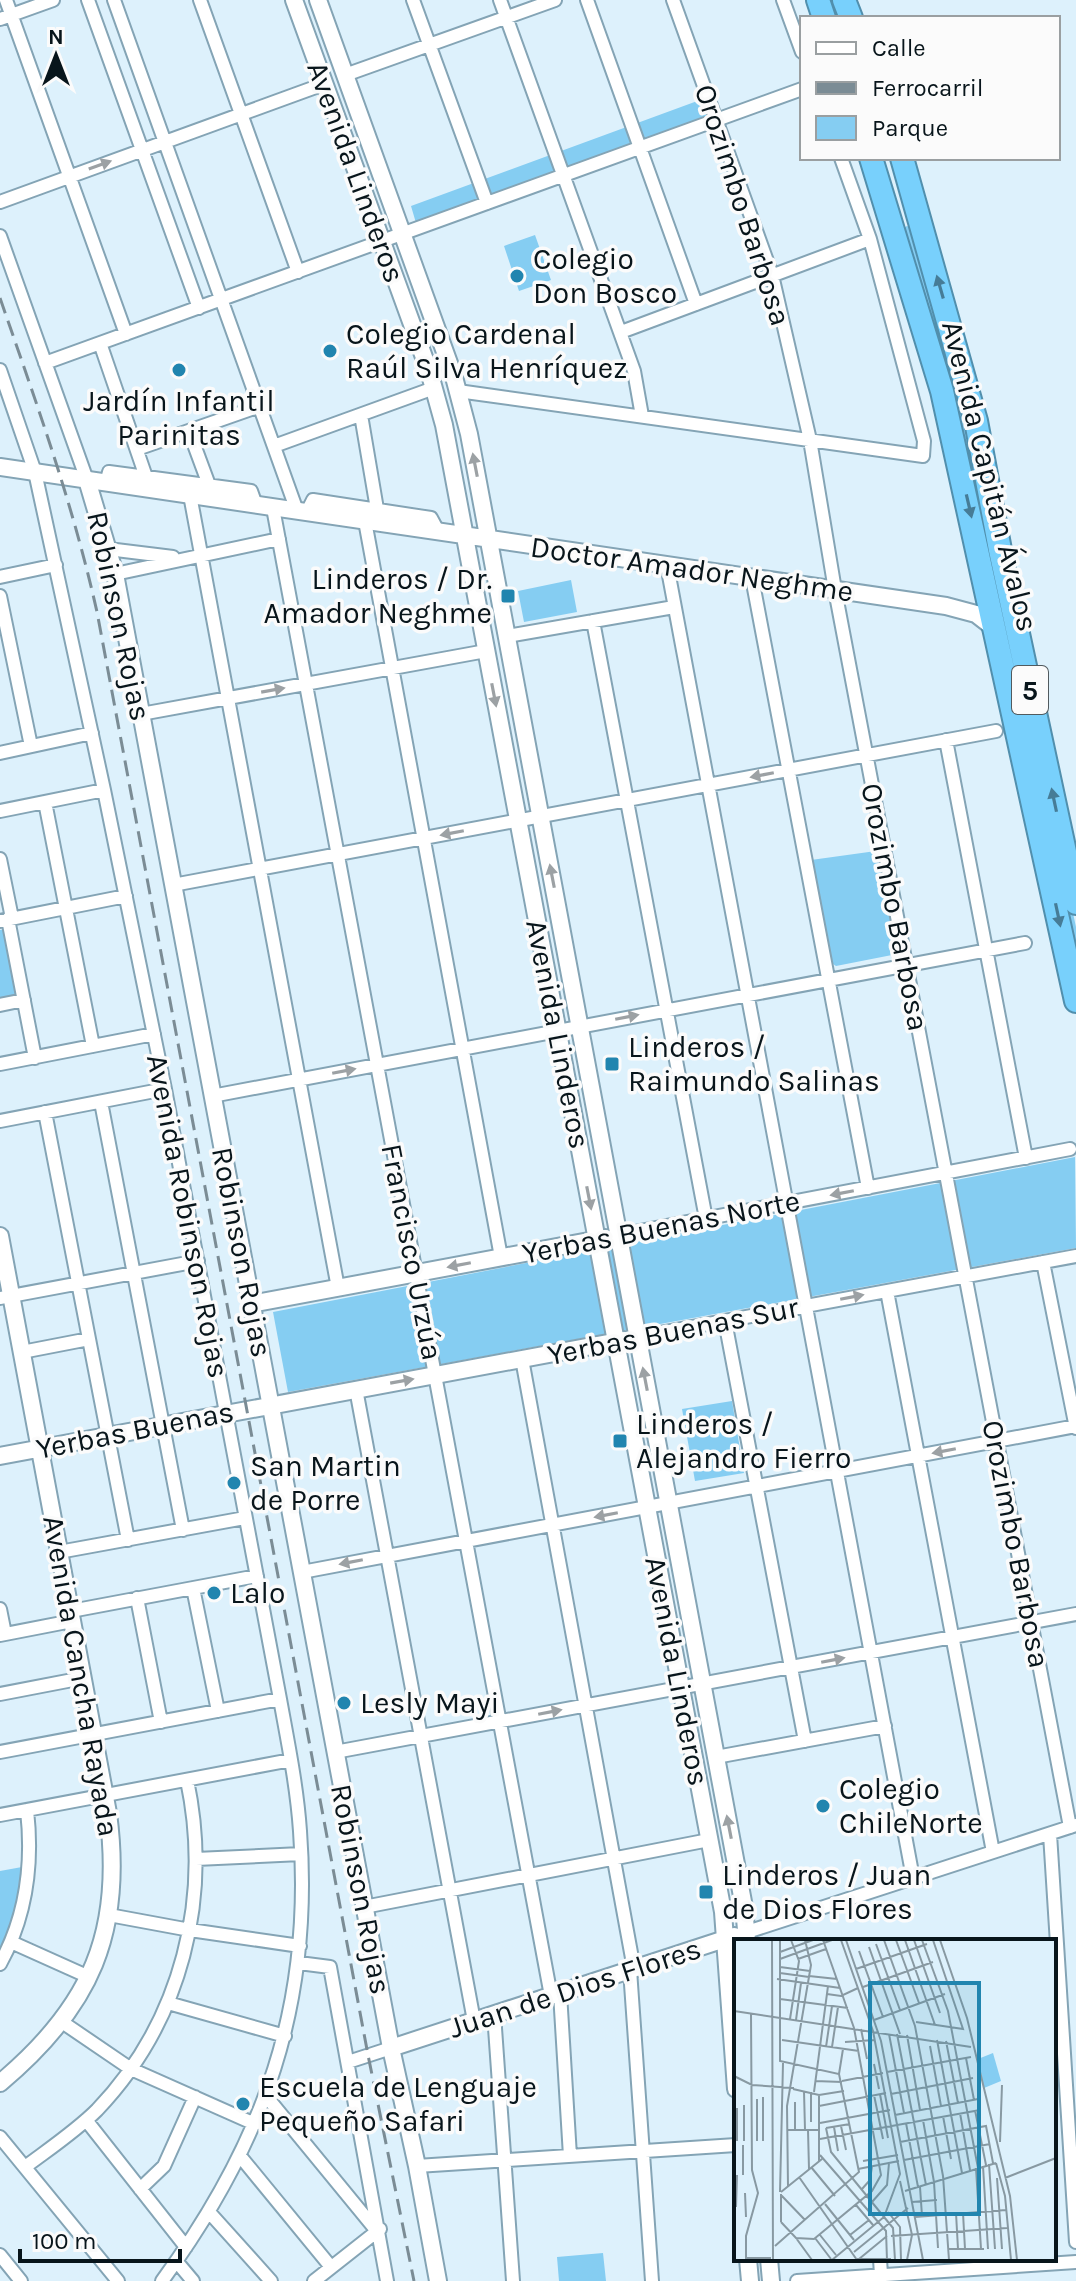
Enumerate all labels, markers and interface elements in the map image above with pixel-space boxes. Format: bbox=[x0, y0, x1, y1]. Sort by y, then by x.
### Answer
north arrow bbox=[16, 16, 96, 96]
legend bbox=[800, 16, 1060, 160]
text: N bbox=[48, 24, 64, 50]
text: Calle bbox=[872, 34, 926, 62]
street label: Avenida Linderos bbox=[299, 56, 413, 288]
text: Ferrocarril bbox=[872, 74, 984, 102]
street label: Orozimbo Barbosa bbox=[687, 80, 799, 330]
text: Parque bbox=[872, 114, 948, 142]
one-way arrow bbox=[88, 159, 112, 171]
place label: Colegio Don Bosco bbox=[533, 241, 677, 311]
marker: Colegio Don Bosco bbox=[508, 267, 526, 285]
one-way arrow bbox=[933, 274, 946, 298]
place label: Colegio Cardenal Raúl Silva Henríquez bbox=[346, 316, 627, 386]
street label: Avenida Capitán Ávalos bbox=[934, 317, 1046, 635]
marker: Colegio Cardenal Raúl Silva Henríquez bbox=[321, 342, 339, 360]
marker: Jardín Infantil Parinitas bbox=[170, 361, 188, 379]
place label: Jardín Infantil Parinitas bbox=[83, 383, 275, 453]
one-way arrow bbox=[468, 452, 480, 477]
one-way arrow bbox=[963, 493, 976, 518]
street label: Robinson Rojas bbox=[79, 508, 159, 724]
street label: Doctor Amador Neghme bbox=[528, 529, 856, 609]
place label: Linderos / Dr. Amador Neghme bbox=[264, 561, 492, 631]
marker: Linderos / Dr. Amador Neghme bbox=[499, 587, 517, 605]
road number: 5 bbox=[1012, 666, 1048, 714]
one-way arrow bbox=[489, 683, 501, 708]
one-way arrow bbox=[261, 684, 286, 696]
one-way arrow bbox=[749, 769, 774, 782]
street label: Orozimbo Barbosa bbox=[853, 780, 937, 1034]
one-way arrow bbox=[1047, 787, 1060, 812]
one-way arrow bbox=[439, 828, 464, 840]
one-way arrow bbox=[545, 863, 557, 888]
one-way arrow bbox=[1052, 903, 1065, 928]
street label: Avenida Linderos bbox=[518, 916, 598, 1152]
one-way arrow bbox=[615, 1011, 640, 1023]
place label: Linderos / Raimundo Salinas bbox=[628, 1029, 880, 1099]
street label: Avenida Robinson Rojas bbox=[139, 1051, 237, 1381]
marker: Linderos / Raimundo Salinas bbox=[603, 1055, 621, 1073]
one-way arrow bbox=[332, 1064, 357, 1076]
street label: Francisco Urzúa bbox=[373, 1141, 451, 1363]
street label: Robinson Rojas bbox=[204, 1144, 280, 1360]
street label: Yerbas Buenas Norte bbox=[519, 1182, 803, 1272]
one-way arrow bbox=[583, 1186, 595, 1211]
one-way arrow bbox=[829, 1188, 854, 1200]
one-way arrow bbox=[447, 1259, 472, 1272]
street label: Yerbas Buenas Sur bbox=[544, 1289, 802, 1373]
one-way arrow bbox=[840, 1291, 865, 1303]
one-way arrow bbox=[639, 1366, 651, 1391]
one-way arrow bbox=[390, 1374, 415, 1386]
street label: Yerbas Buenas bbox=[33, 1393, 237, 1467]
place label: Linderos / Alejandro Fierro bbox=[636, 1406, 851, 1476]
street label: Orozimbo Barbosa bbox=[974, 1417, 1058, 1671]
marker: Linderos / Alejandro Fierro bbox=[611, 1432, 629, 1450]
one-way arrow bbox=[932, 1445, 957, 1457]
place label: San Martin de Porre bbox=[250, 1448, 401, 1518]
marker: San Martin de Porre bbox=[225, 1474, 243, 1492]
one-way arrow bbox=[594, 1509, 619, 1521]
street label: Avenida Cancha Rayada bbox=[35, 1513, 127, 1839]
street label: Avenida Linderos bbox=[637, 1553, 717, 1789]
one-way arrow bbox=[338, 1557, 363, 1569]
place label: Lalo bbox=[230, 1575, 285, 1611]
marker: Lalo bbox=[205, 1584, 223, 1602]
one-way arrow bbox=[821, 1653, 846, 1665]
place label: Lesly Mayi bbox=[360, 1685, 500, 1721]
marker: Lesly Mayi bbox=[335, 1694, 353, 1712]
one-way arrow bbox=[537, 1706, 562, 1718]
place label: Colegio ChileNorte bbox=[839, 1771, 983, 1841]
street label: Robinson Rojas bbox=[323, 1781, 399, 1997]
marker: Colegio ChileNorte bbox=[814, 1797, 832, 1815]
one-way arrow bbox=[722, 1815, 735, 1840]
place label: Linderos / Juan de Dios Flores bbox=[722, 1857, 931, 1927]
marker: Linderos / Juan de Dios Flores bbox=[697, 1883, 715, 1901]
street label: Juan de Dios Flores bbox=[444, 1930, 706, 2046]
inset map bbox=[734, 1939, 1056, 2261]
place label: Escuela de Lenguaje Pequeño Safari bbox=[259, 2069, 537, 2139]
marker: Escuela de Lenguaje Pequeño Safari bbox=[234, 2095, 252, 2113]
scale bar bbox=[20, 2213, 180, 2263]
text: 100 m bbox=[32, 2227, 97, 2255]

